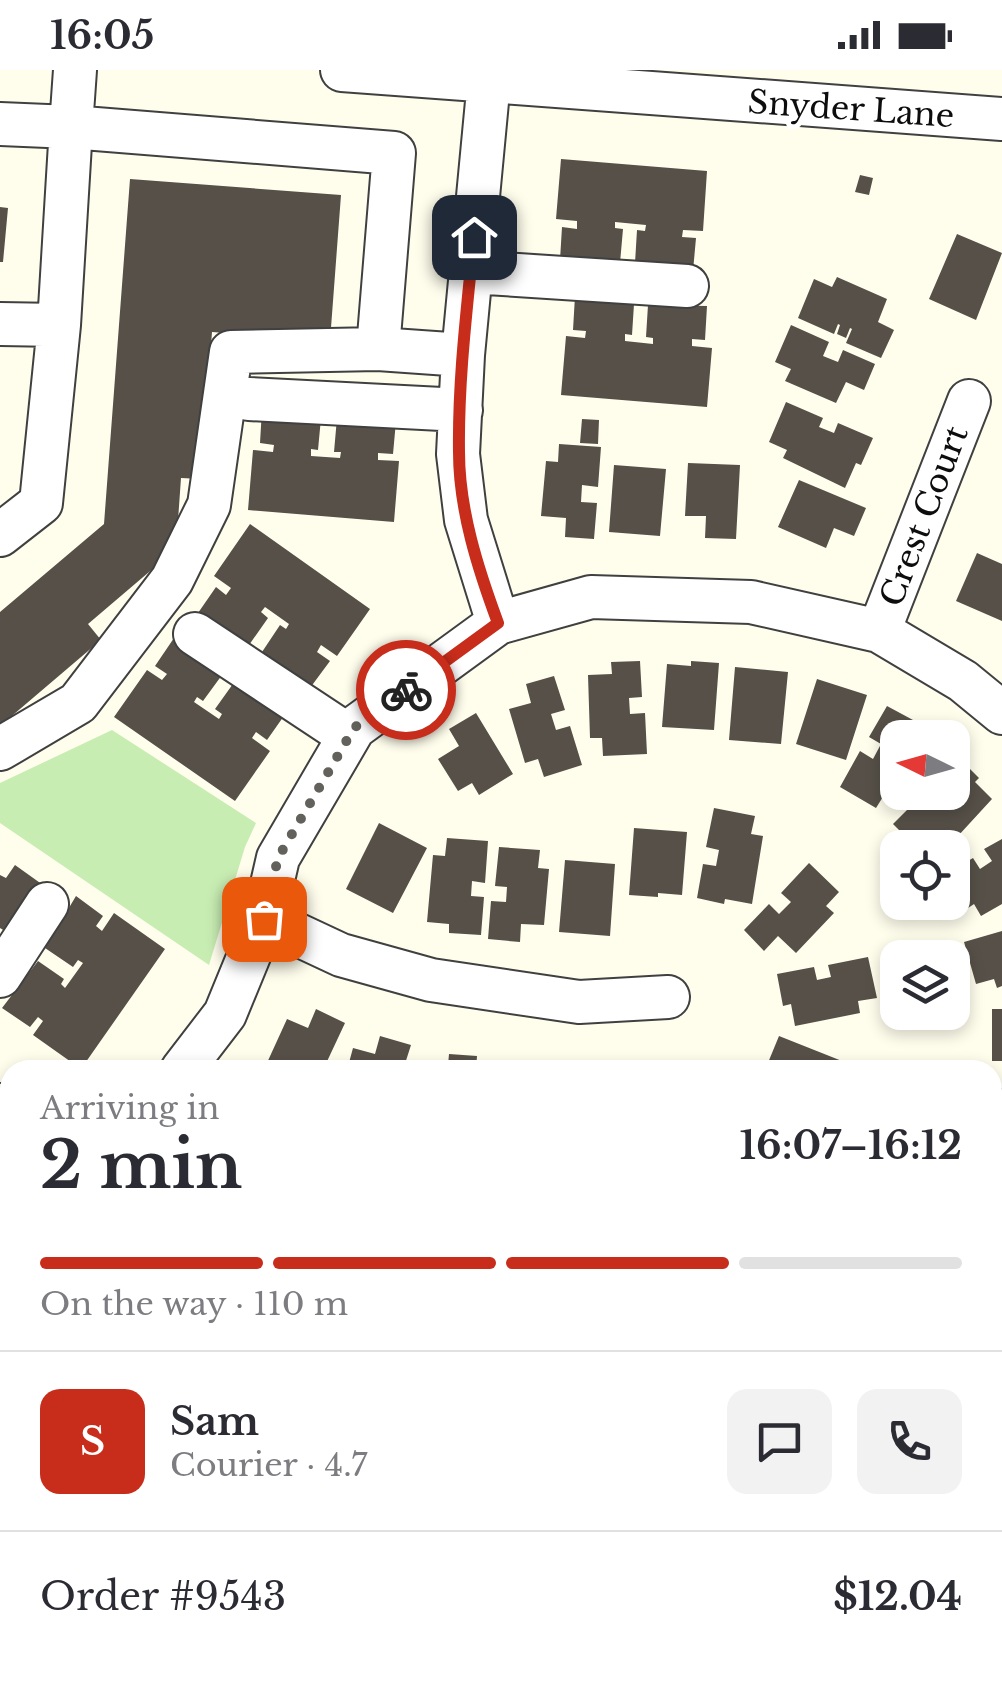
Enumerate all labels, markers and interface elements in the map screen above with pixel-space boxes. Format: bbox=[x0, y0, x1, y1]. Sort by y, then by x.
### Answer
text: 16:05 bbox=[50, 12, 154, 59]
street label: Snyder Lane bbox=[746, 82, 956, 136]
pin bbox=[432, 195, 517, 280]
icon: home bbox=[447, 210, 502, 265]
street label: Crest Court bbox=[871, 420, 977, 612]
courier bbox=[356, 640, 456, 740]
icon: bike bbox=[379, 663, 434, 718]
north arrow bbox=[880, 720, 970, 810]
map controls bbox=[880, 720, 970, 1030]
button: locate bbox=[880, 830, 970, 920]
pin bbox=[222, 877, 307, 962]
icon: bag bbox=[237, 892, 292, 947]
button: layers bbox=[880, 940, 970, 1030]
text: Arriving in bbox=[40, 1088, 219, 1128]
text: 16:07–16:12 bbox=[739, 1122, 962, 1169]
text: 2 min bbox=[40, 1125, 242, 1206]
text: On the way · 110 m bbox=[40, 1284, 348, 1324]
button: chat bbox=[727, 1389, 832, 1494]
button: phone bbox=[857, 1389, 962, 1494]
text: Sam bbox=[170, 1398, 259, 1445]
text: S bbox=[80, 1418, 105, 1465]
text: Courier · 4.7 bbox=[170, 1445, 367, 1485]
text: Order #9543 bbox=[40, 1573, 286, 1620]
text: $12.04 bbox=[833, 1573, 962, 1620]

